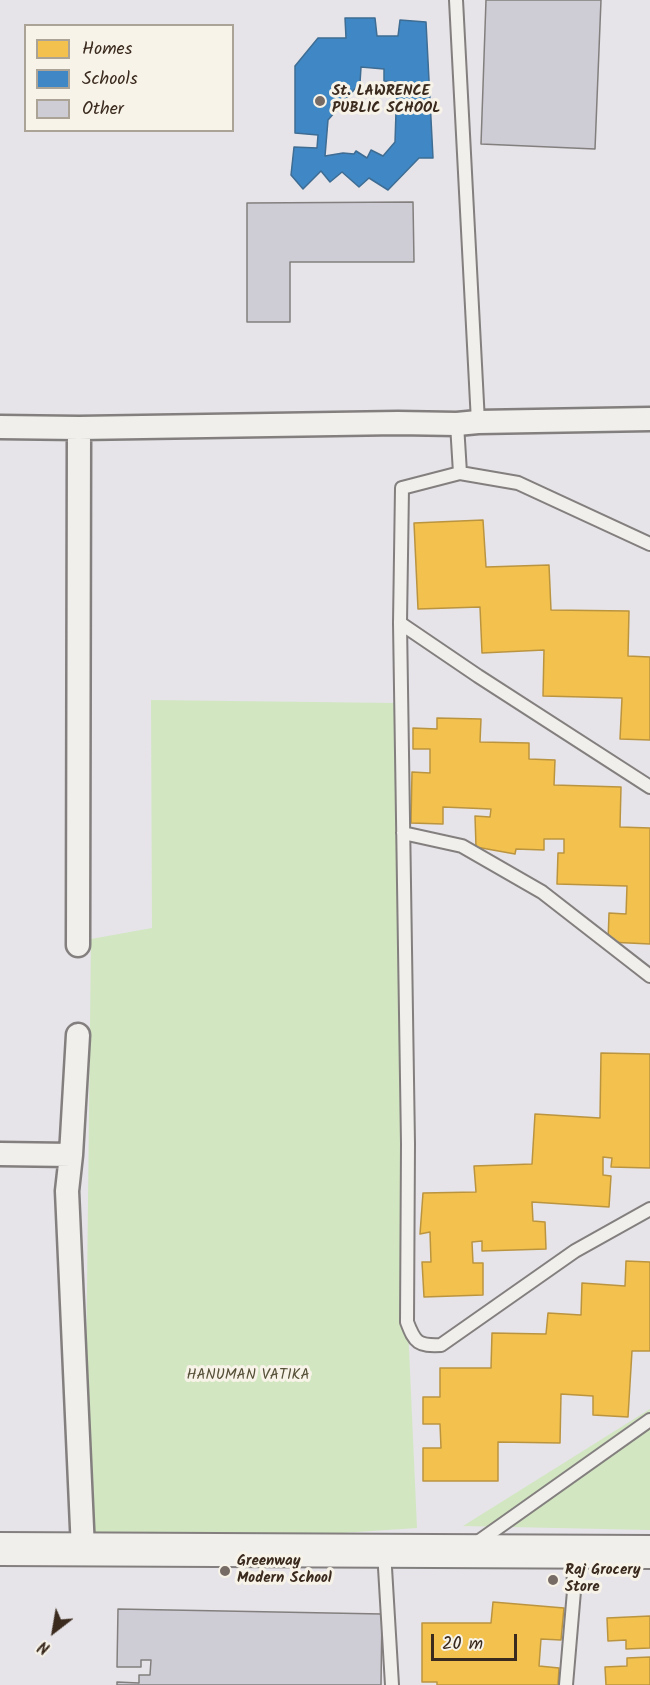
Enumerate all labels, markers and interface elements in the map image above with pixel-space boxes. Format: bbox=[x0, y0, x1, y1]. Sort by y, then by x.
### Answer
legend bbox=[24, 24, 234, 132]
text: Homes bbox=[82, 35, 132, 64]
text: Schools bbox=[82, 65, 138, 94]
place label: St. LAWRENCE PUBLIC SCHOOL bbox=[332, 83, 440, 118]
marker: St. LAWRENCE PUBLIC SCHOOL bbox=[313, 94, 327, 108]
text: Other bbox=[82, 95, 124, 124]
park label: HANUMAN VATIKA bbox=[186, 1367, 310, 1385]
place label: Greenway Modern School bbox=[237, 1553, 332, 1588]
place label: Raj Grocery Store bbox=[565, 1562, 640, 1597]
marker: Greenway Modern School bbox=[218, 1564, 232, 1578]
marker: Raj Grocery Store bbox=[546, 1573, 560, 1587]
north arrow bbox=[24, 1601, 84, 1661]
scale bar bbox=[434, 1622, 520, 1660]
text: 20 m bbox=[442, 1630, 483, 1659]
text: N bbox=[34, 1634, 55, 1660]

